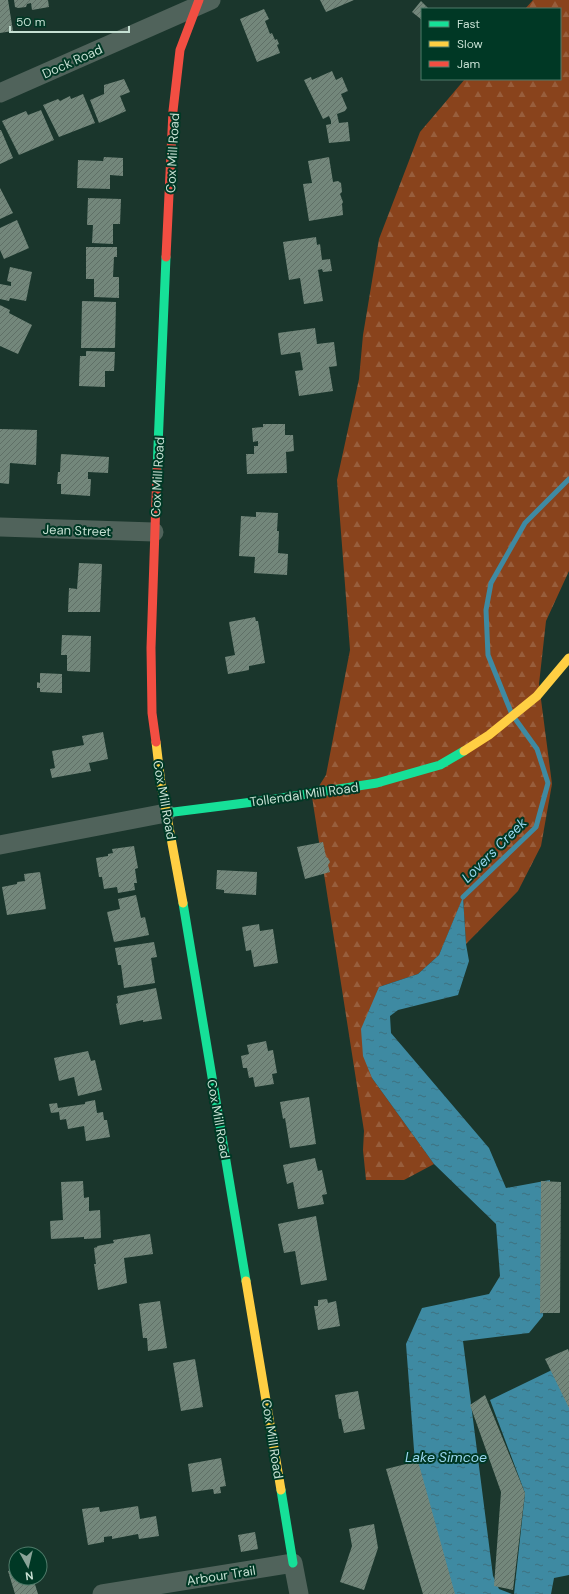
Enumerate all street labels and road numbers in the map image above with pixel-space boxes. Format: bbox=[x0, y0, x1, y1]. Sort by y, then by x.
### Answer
street label: Dock Road bbox=[39, 41, 105, 82]
street label: Cox Mill Road bbox=[162, 113, 183, 194]
street label: Cox Mill Road bbox=[147, 437, 168, 518]
street label: Jean Street bbox=[42, 521, 112, 540]
street label: Cox Mill Road bbox=[149, 759, 180, 841]
street label: Tollendal Mill Road bbox=[249, 778, 360, 811]
street label: Cox Mill Road bbox=[203, 1078, 234, 1160]
street label: Cox Mill Road bbox=[258, 1398, 287, 1480]
street label: Arbour Trail bbox=[185, 1562, 257, 1589]

